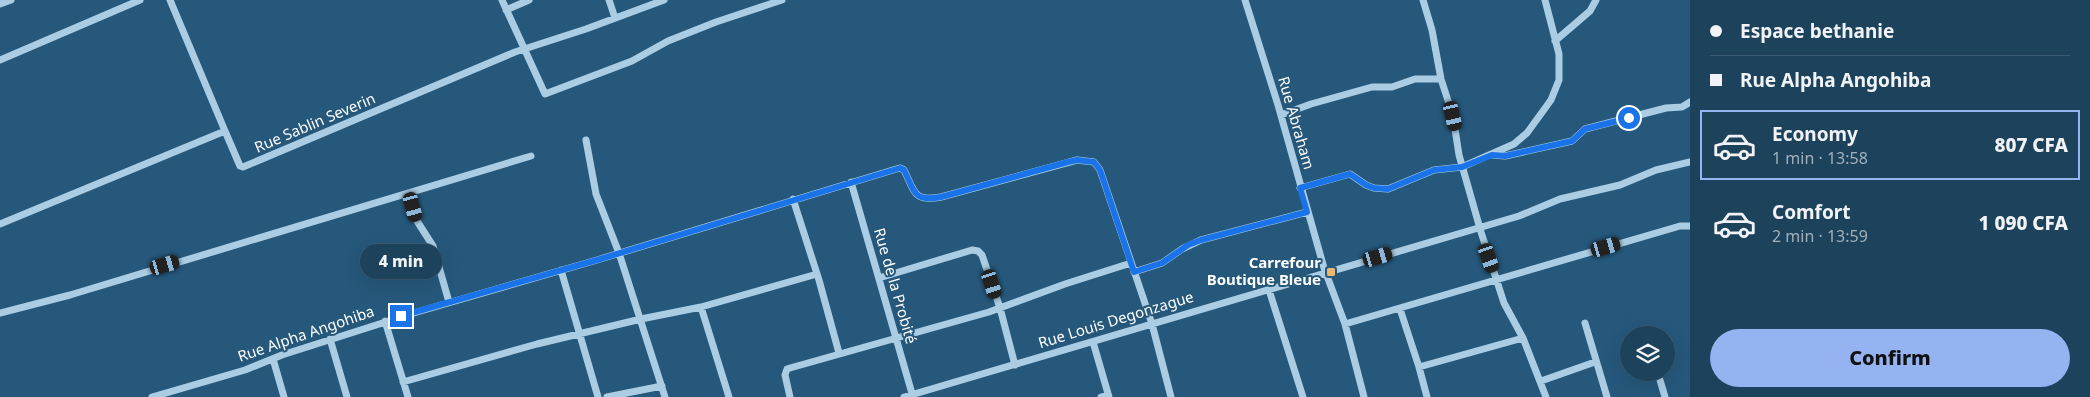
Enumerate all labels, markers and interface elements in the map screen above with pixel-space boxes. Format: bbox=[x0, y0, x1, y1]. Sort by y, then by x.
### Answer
text: Espace bethanie bbox=[1740, 18, 1894, 44]
text: Rue Alpha Angohiba bbox=[1740, 67, 1931, 93]
street label: Rue Abraham bbox=[1274, 74, 1320, 172]
street label: Rue Sablin Severin bbox=[251, 88, 378, 157]
car bbox=[1442, 100, 1463, 132]
route start bbox=[1618, 107, 1640, 129]
text: Economy bbox=[1772, 121, 1858, 147]
icon: car bbox=[1712, 123, 1757, 168]
text: 807 CFA bbox=[1994, 132, 2068, 158]
text: 1 min · 13:58 bbox=[1772, 147, 1868, 169]
car bbox=[401, 191, 424, 223]
text: Comfort bbox=[1772, 199, 1851, 225]
icon: car bbox=[1712, 201, 1757, 246]
text: 1 090 CFA bbox=[1979, 210, 2068, 236]
street label: Rue de la Probité bbox=[870, 225, 922, 346]
text: 2 min · 13:59 bbox=[1772, 225, 1868, 247]
car bbox=[1589, 236, 1622, 258]
car bbox=[1477, 241, 1500, 275]
callout: 4 min bbox=[360, 244, 442, 278]
car bbox=[1361, 246, 1394, 268]
text: 4 min bbox=[379, 250, 423, 272]
place label: Carrefour Boutique Bleue bbox=[1207, 252, 1321, 289]
car bbox=[148, 254, 181, 276]
marker: Carrefour Boutique Bleue bbox=[1325, 266, 1337, 278]
car bbox=[980, 267, 1003, 301]
street label: Rue Louis Degonzague bbox=[1036, 286, 1196, 352]
street label: Rue Alpha Angohiba bbox=[235, 300, 377, 366]
route end bbox=[390, 305, 412, 327]
map controls bbox=[1620, 326, 1675, 381]
button: layers bbox=[1620, 326, 1675, 381]
button: Confirm bbox=[1710, 329, 2070, 387]

